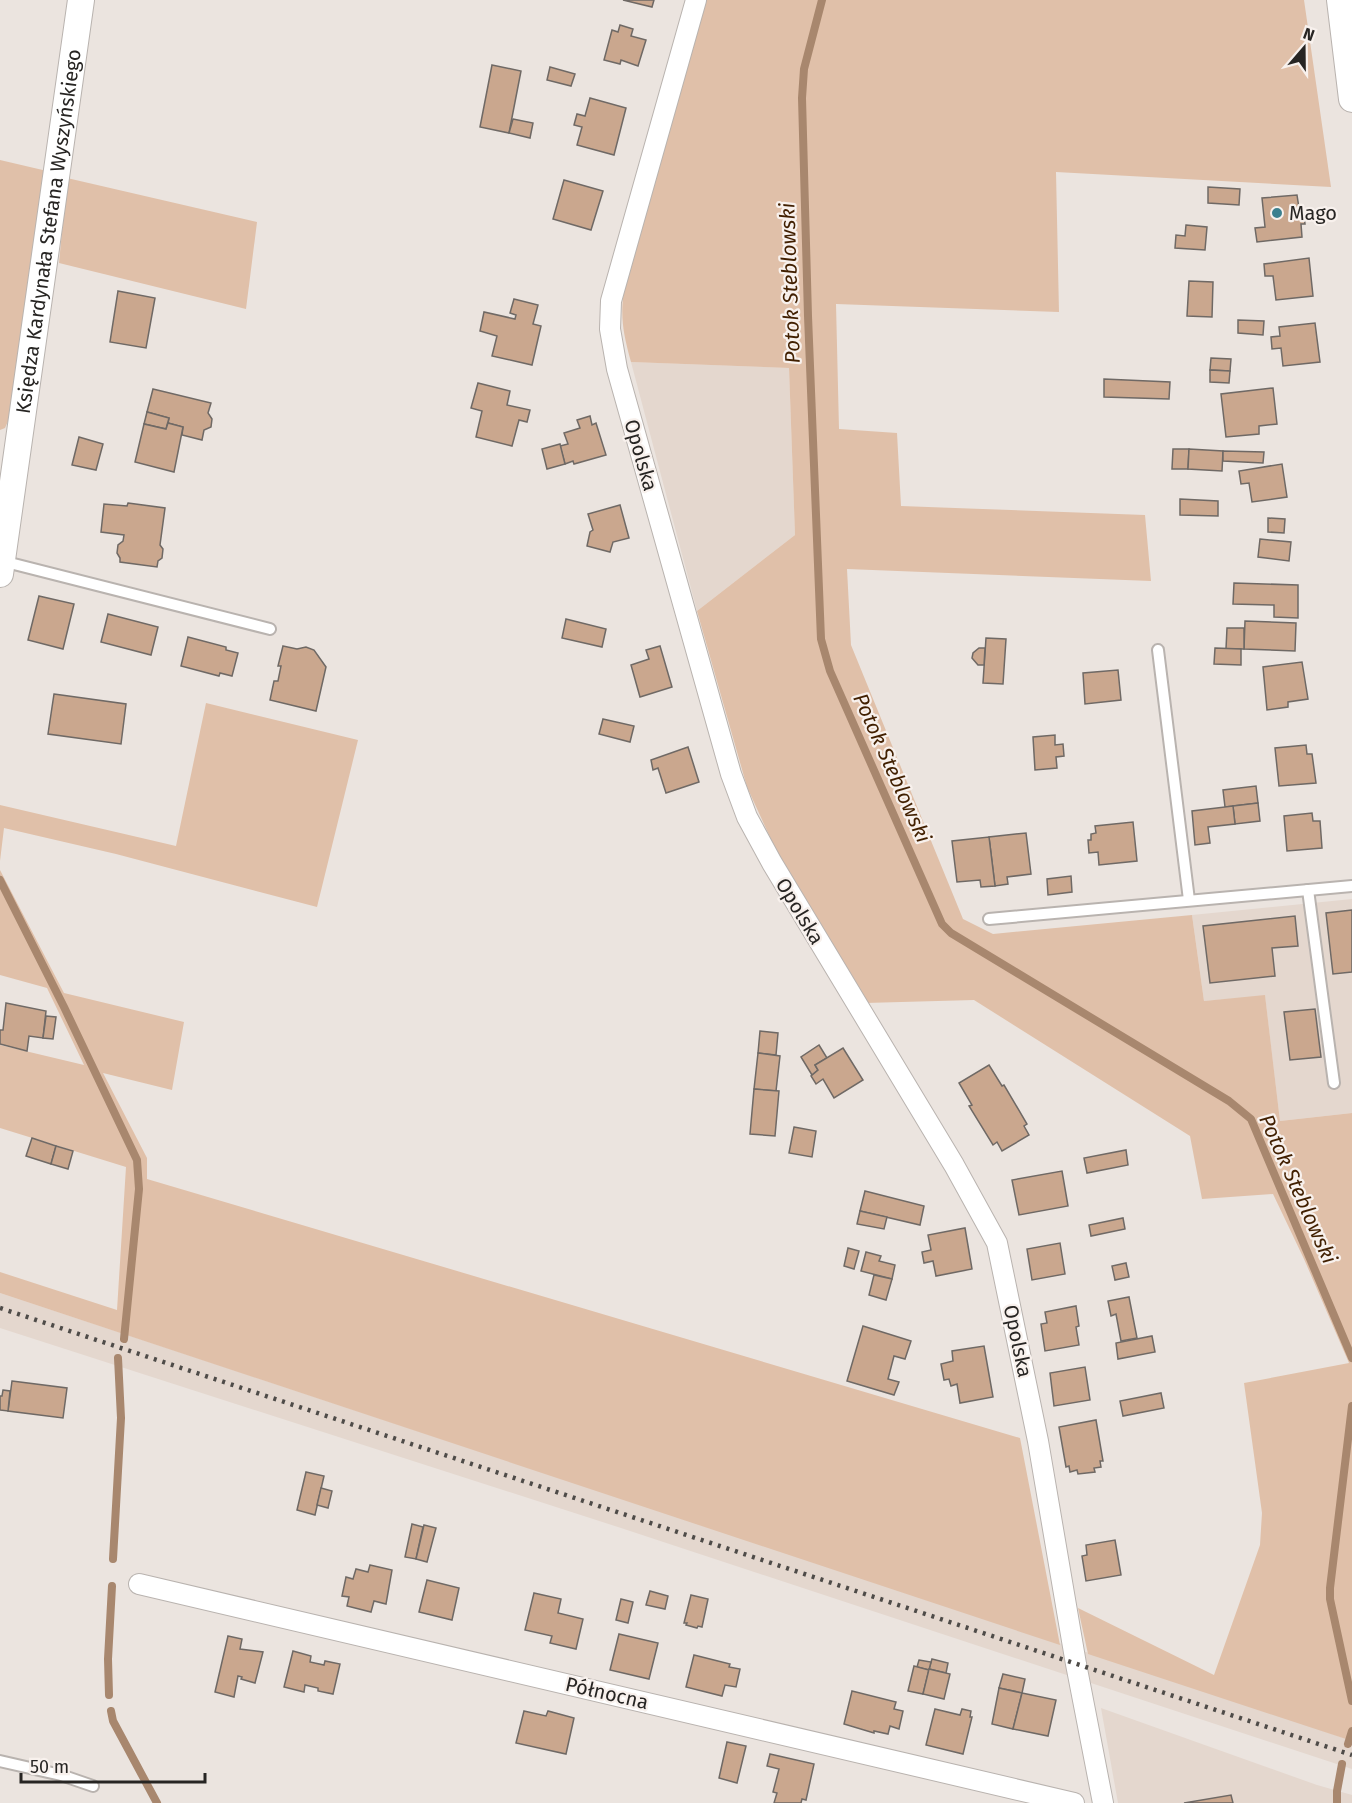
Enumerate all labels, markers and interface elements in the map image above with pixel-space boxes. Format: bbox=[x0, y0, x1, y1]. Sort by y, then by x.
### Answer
north arrow bbox=[1274, 18, 1334, 78]
text: N bbox=[1301, 24, 1317, 45]
street label: Księdza Kardynała Stefana Wyszyńskiego bbox=[11, 47, 86, 415]
place label: Mago bbox=[1289, 201, 1337, 225]
water label: Potok Steblowski bbox=[774, 202, 806, 364]
marker: Mago bbox=[1270, 206, 1284, 220]
street label: Opolska bbox=[619, 416, 663, 494]
water label: Potok Steblowski bbox=[847, 689, 937, 847]
street label: Opolska bbox=[771, 873, 829, 949]
water label: Potok Steblowski bbox=[1253, 1110, 1343, 1268]
street label: Opolska bbox=[999, 1303, 1037, 1379]
street label: Północna bbox=[563, 1672, 651, 1714]
scale bar bbox=[21, 1746, 206, 1784]
text: 50 m bbox=[30, 1756, 69, 1778]

